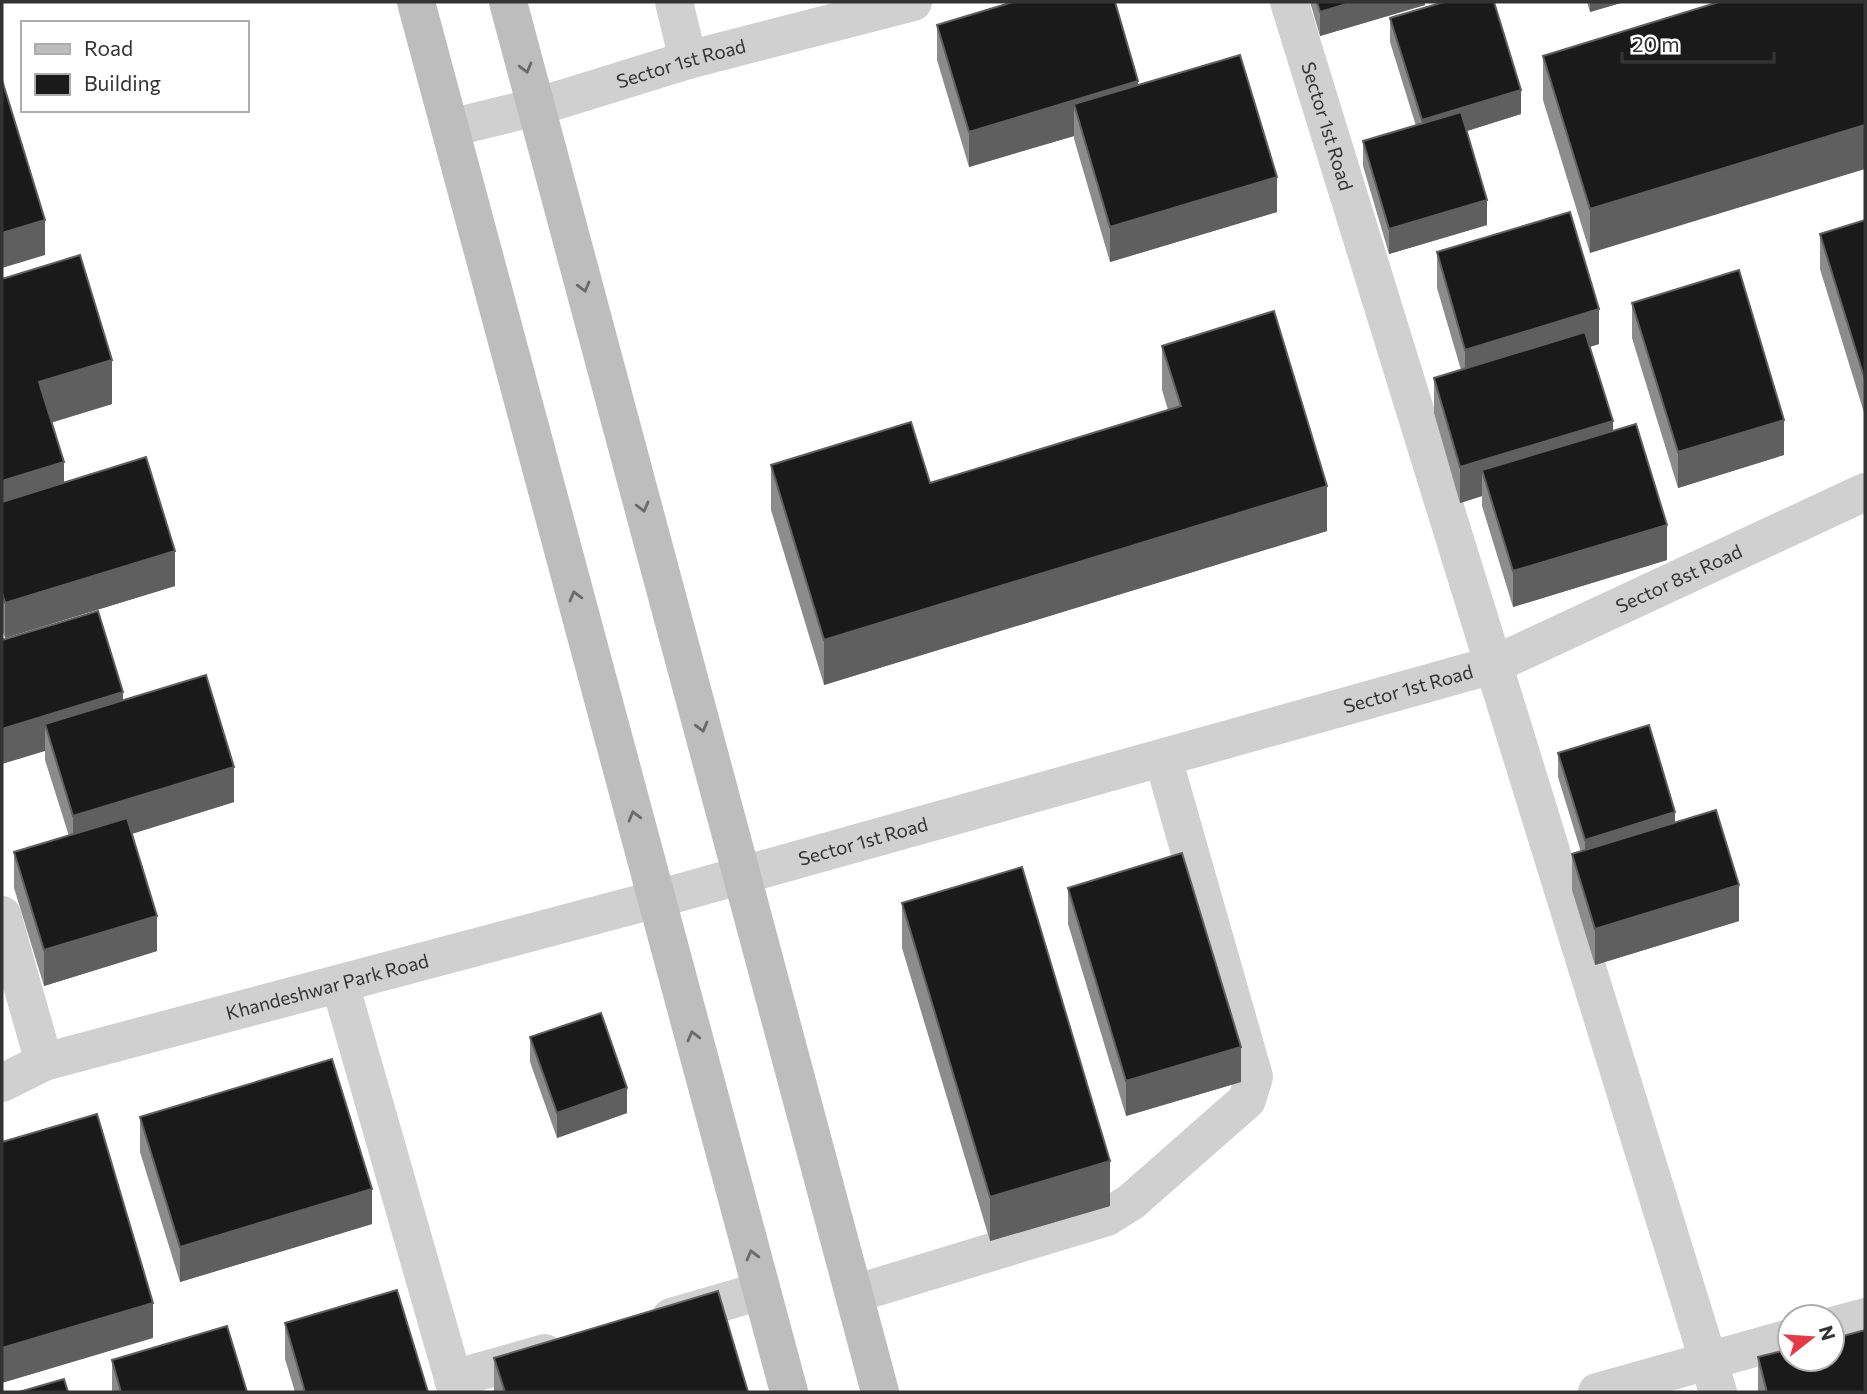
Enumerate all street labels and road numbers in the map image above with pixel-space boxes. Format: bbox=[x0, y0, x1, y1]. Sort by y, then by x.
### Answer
street label: Sector 1st Road bbox=[613, 34, 748, 92]
street label: Sector 1st Road bbox=[1297, 59, 1358, 193]
street label: Sector 8st Road bbox=[1612, 539, 1745, 617]
street label: Sector 1st Road bbox=[1341, 659, 1475, 717]
street label: Sector 1st Road bbox=[796, 812, 930, 870]
street label: Khandeshwar Park Road bbox=[223, 948, 431, 1024]

